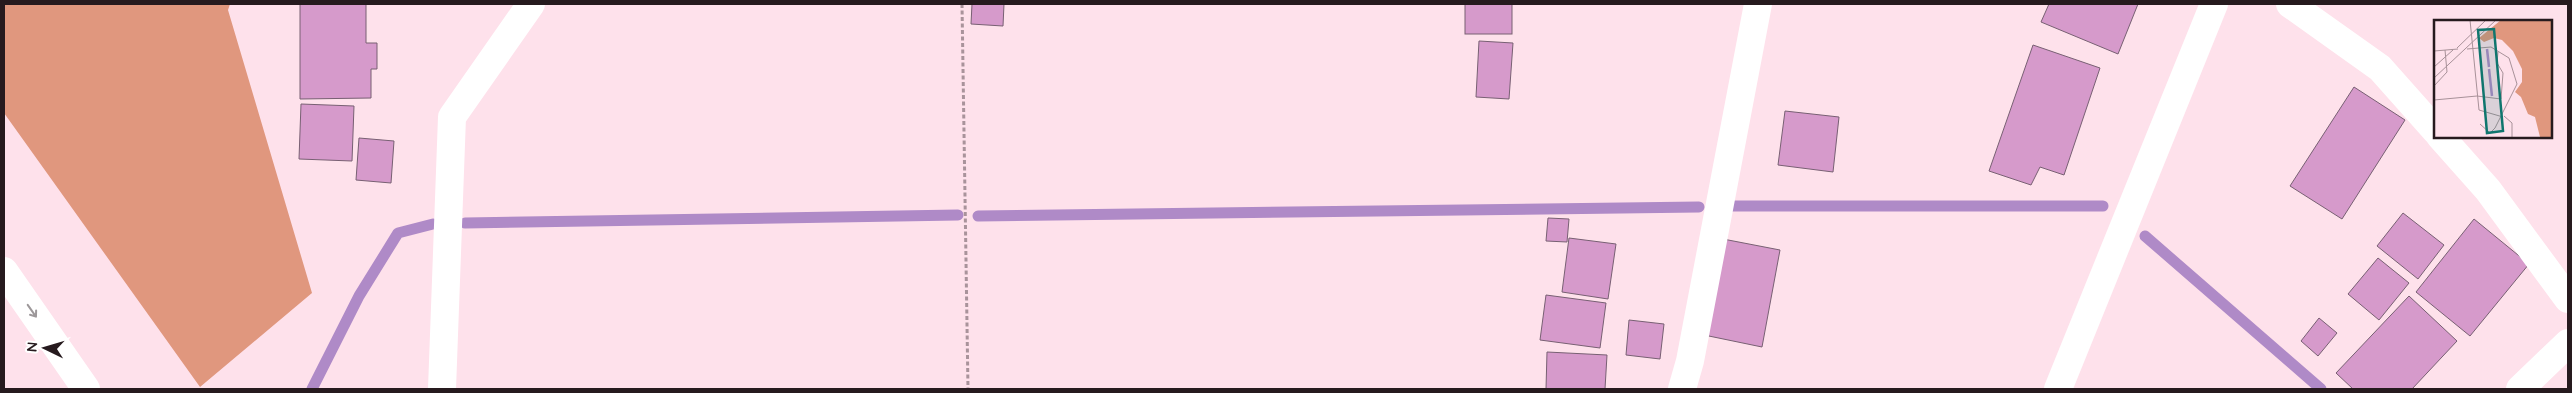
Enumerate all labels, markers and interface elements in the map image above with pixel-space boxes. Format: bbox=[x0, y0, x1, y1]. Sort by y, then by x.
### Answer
inset map bbox=[2434, 20, 2552, 138]
one-way arrow bbox=[27, 304, 37, 318]
north arrow bbox=[20, 323, 70, 373]
text: N bbox=[23, 341, 41, 353]

